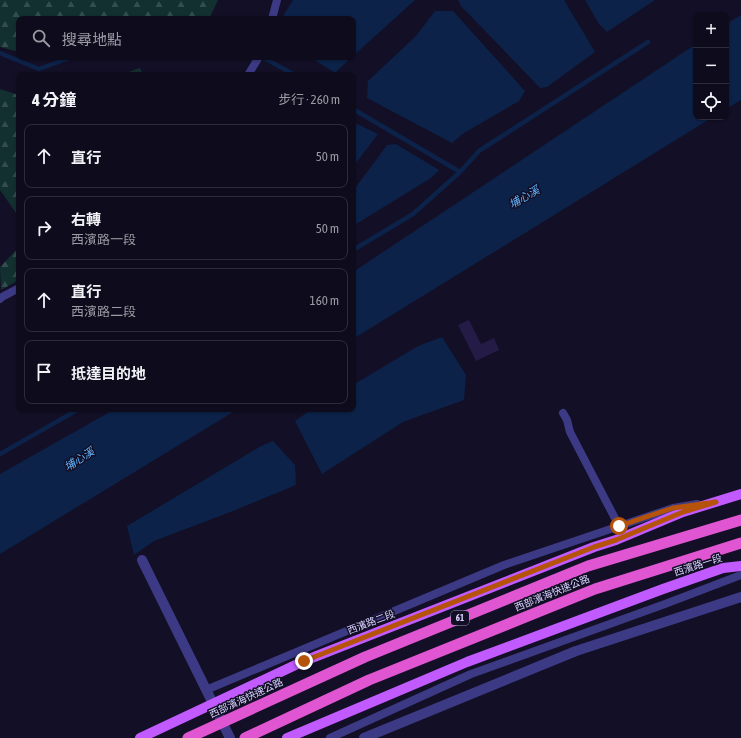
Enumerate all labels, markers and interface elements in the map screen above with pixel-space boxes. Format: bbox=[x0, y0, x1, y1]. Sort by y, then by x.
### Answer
map controls bbox=[693, 12, 729, 120]
button: + bbox=[693, 12, 729, 48]
search box bbox=[16, 16, 356, 60]
icon: search bbox=[30, 27, 52, 49]
text: 搜尋地點 bbox=[62, 31, 122, 48]
button: − bbox=[693, 48, 729, 84]
button: locate bbox=[693, 84, 729, 120]
text: 4 分鐘 bbox=[32, 90, 76, 110]
text: 步行 · 260 m bbox=[278, 92, 340, 107]
icon: ahead bbox=[33, 145, 55, 167]
text: 直行 bbox=[71, 149, 101, 166]
text: 50 m bbox=[316, 149, 339, 164]
water label: 埔心溪 bbox=[507, 183, 543, 210]
text: 右轉 bbox=[71, 211, 101, 228]
icon: right bbox=[33, 217, 55, 239]
text: 50 m bbox=[316, 221, 339, 236]
text: 西濱路一段 bbox=[71, 232, 136, 247]
text: 直行 bbox=[71, 283, 101, 300]
icon: ahead bbox=[33, 289, 55, 311]
text: 160 m bbox=[310, 293, 339, 308]
text: 西濱路二段 bbox=[71, 304, 136, 319]
icon: arrive bbox=[33, 361, 55, 383]
text: 抵達目的地 bbox=[71, 365, 146, 382]
water label: 埔心溪 bbox=[62, 444, 98, 473]
route start bbox=[610, 517, 628, 535]
street label: 西濱路一段 bbox=[673, 552, 723, 578]
street label: 西部濱海快速公路 bbox=[513, 573, 591, 613]
street label: 西濱路二段 bbox=[346, 608, 396, 636]
road number: 61 bbox=[451, 611, 469, 625]
route end bbox=[295, 652, 313, 670]
street label: 西部濱海快速公路 bbox=[207, 676, 285, 720]

